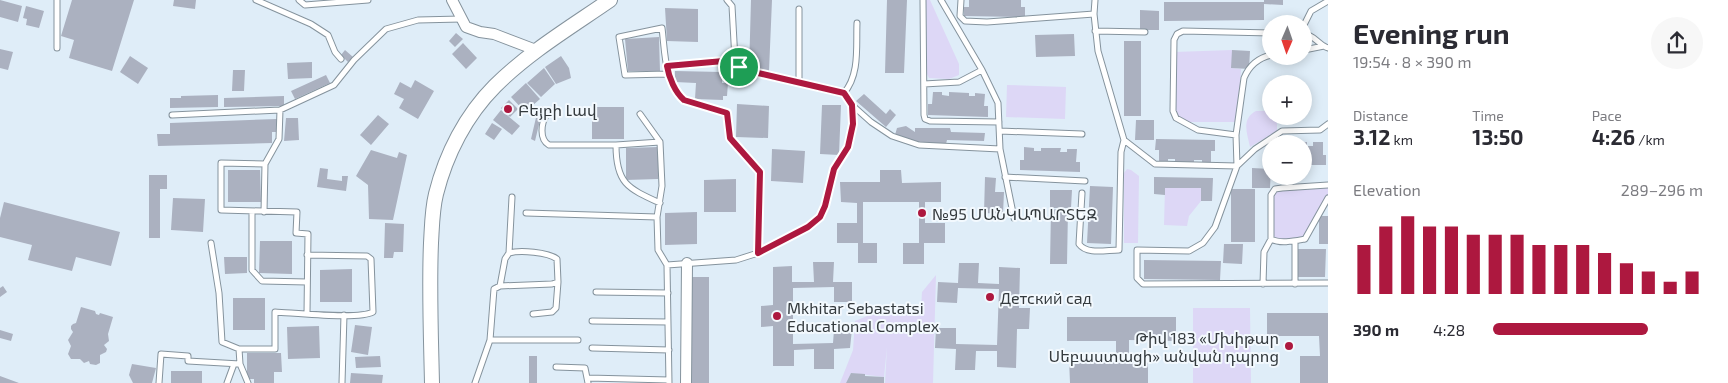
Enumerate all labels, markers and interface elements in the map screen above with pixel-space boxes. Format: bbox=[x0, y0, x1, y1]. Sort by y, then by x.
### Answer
north arrow bbox=[1262, 15, 1312, 65]
map controls bbox=[1262, 15, 1312, 185]
text: Evening run bbox=[1353, 16, 1510, 50]
button: share bbox=[1651, 17, 1703, 69]
pin bbox=[718, 46, 760, 88]
text: 19:54 · 8 × 390 m bbox=[1353, 52, 1472, 71]
icon: arrive bbox=[725, 53, 753, 81]
button: + bbox=[1262, 75, 1312, 125]
place label: Բեյբի Լավ bbox=[518, 100, 597, 120]
marker: Բեյբի Լավ bbox=[502, 103, 514, 115]
text: Distance bbox=[1353, 107, 1408, 124]
text: Time bbox=[1472, 107, 1504, 124]
text: Pace bbox=[1592, 107, 1622, 124]
text: 3.12 bbox=[1353, 124, 1390, 149]
text: 13:50 bbox=[1472, 124, 1524, 149]
text: 4:26 bbox=[1592, 124, 1635, 149]
text: km bbox=[1390, 131, 1413, 148]
text: /km bbox=[1635, 131, 1665, 148]
button: − bbox=[1262, 135, 1312, 185]
text: Elevation bbox=[1353, 180, 1421, 199]
text: 289–296 m bbox=[1621, 180, 1703, 199]
place label: №95 ՄԱՆԿԱՊԱՐՏԵԶ bbox=[932, 204, 1097, 223]
marker: №95 ՄԱՆԿԱՊԱՐՏԵԶ bbox=[916, 207, 928, 219]
place label: Детский сад bbox=[1000, 288, 1092, 307]
marker: Детский сад bbox=[984, 291, 996, 303]
place label: Mkhitar Sebastatsi Educational Complex bbox=[787, 298, 940, 335]
marker: Mkhitar Sebastatsi Educational Complex bbox=[771, 310, 783, 322]
text: 390 m bbox=[1353, 320, 1399, 339]
text: 4:28 bbox=[1433, 320, 1465, 339]
place label: Թիվ 183 «Մխիթար Սեբաստացի» անվան դպրոց bbox=[1049, 328, 1279, 366]
marker: Թիվ 183 «Մխիթար Սեբաստացի» անվան դպրոց bbox=[1283, 340, 1295, 352]

